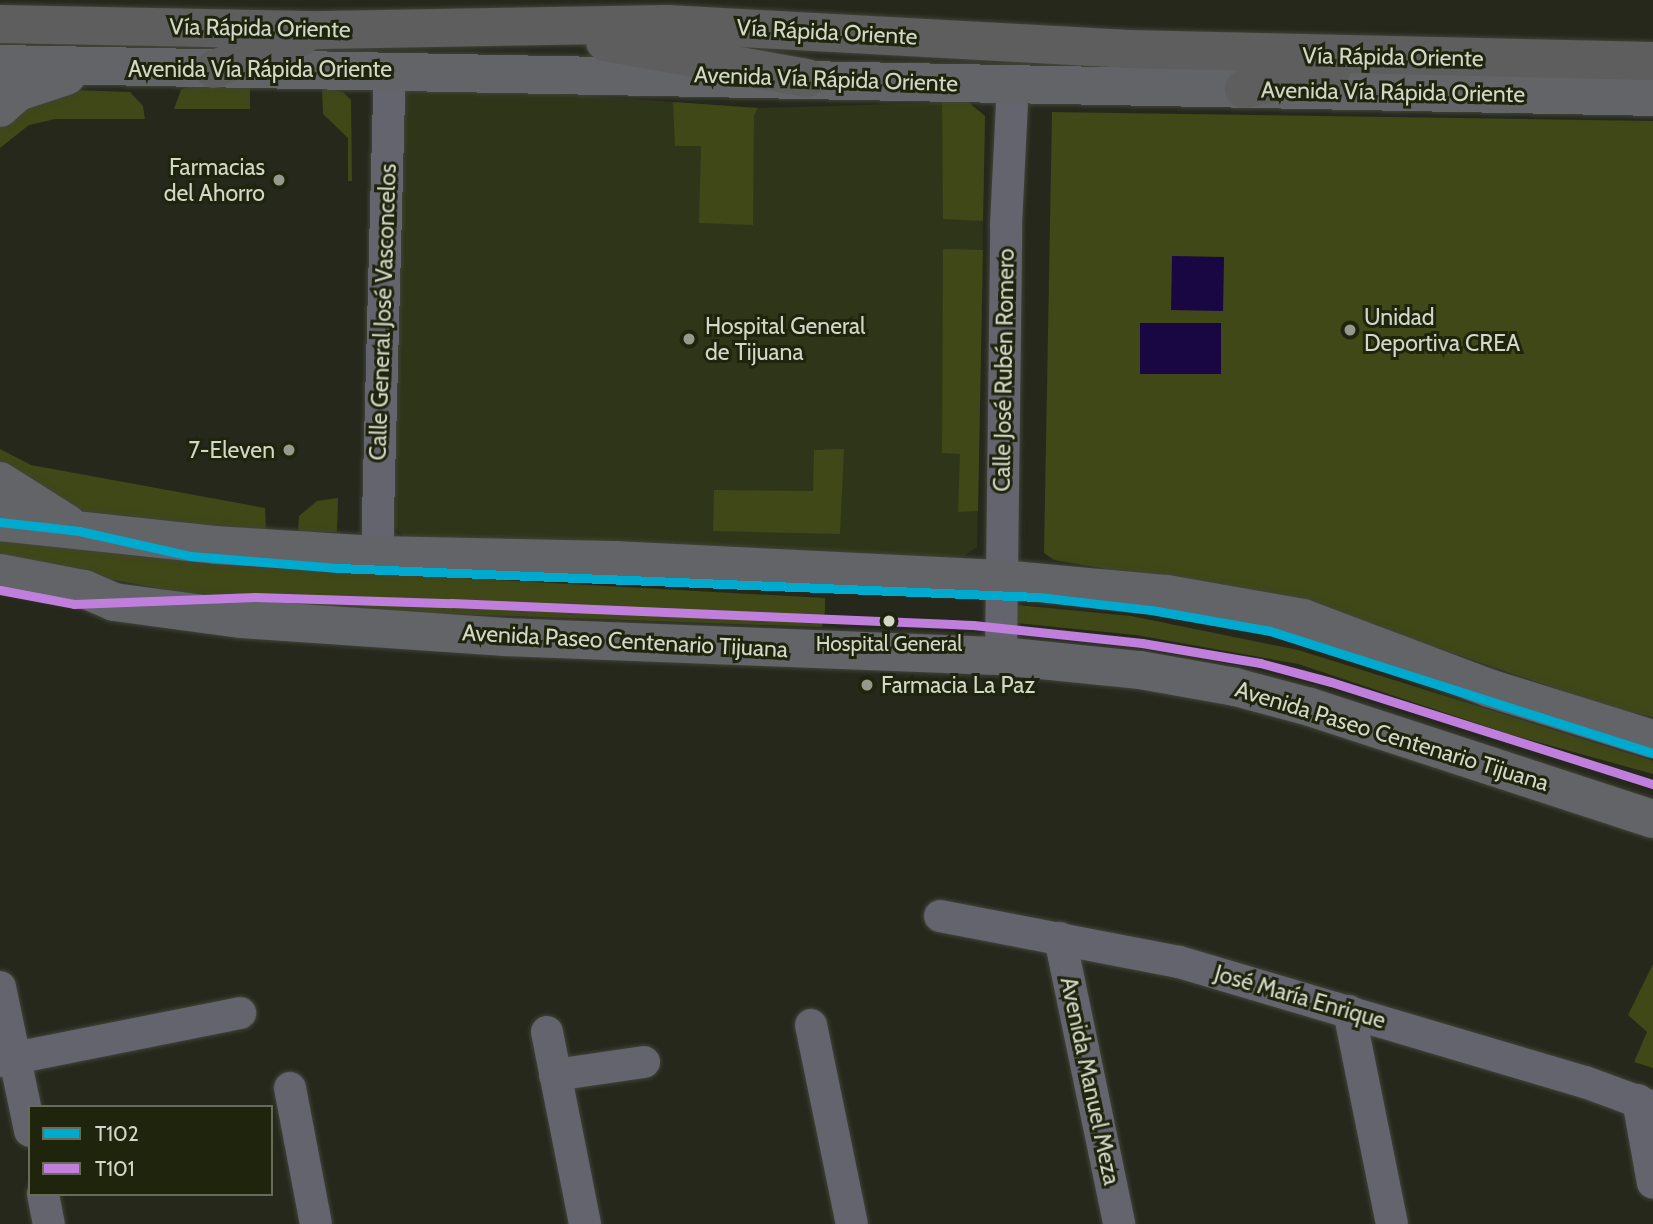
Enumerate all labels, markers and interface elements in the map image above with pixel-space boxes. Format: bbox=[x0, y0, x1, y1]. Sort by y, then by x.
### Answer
street label: Vía Rápida Oriente bbox=[169, 13, 351, 43]
street label: Vía Rápida Oriente bbox=[736, 13, 918, 51]
street label: Vía Rápida Oriente bbox=[1302, 42, 1484, 72]
street label: Avenida Vía Rápida Oriente bbox=[128, 55, 392, 83]
street label: Avenida Vía Rápida Oriente bbox=[694, 61, 958, 97]
street label: Avenida Vía Rápida Oriente bbox=[1261, 76, 1525, 108]
place label: Farmacias del Ahorro bbox=[164, 153, 265, 207]
street label: Calle General José Vasconcelos bbox=[364, 163, 402, 461]
marker: Farmacias del Ahorro bbox=[271, 172, 287, 188]
street label: Calle José Rubén Romero bbox=[988, 248, 1020, 492]
place label: Unidad Deportiva CREA bbox=[1364, 303, 1520, 357]
place label: Hospital General de Tijuana bbox=[705, 312, 865, 366]
marker: Unidad Deportiva CREA bbox=[1342, 322, 1358, 338]
marker: Hospital General de Tijuana bbox=[679, 329, 699, 349]
place label: 7-Eleven bbox=[189, 436, 275, 464]
marker: 7-Eleven bbox=[281, 442, 297, 458]
marker: Hospital General bbox=[882, 614, 896, 628]
street label: Avenida Paseo Centenario Tijuana bbox=[461, 619, 789, 663]
place label: Hospital General bbox=[816, 631, 962, 657]
place label: Farmacia La Paz bbox=[881, 671, 1035, 699]
street label: Avenida Paseo Centenario Tijuana bbox=[1232, 675, 1552, 797]
marker: Farmacia La Paz bbox=[859, 677, 875, 693]
street label: José María Enrique bbox=[1211, 959, 1389, 1035]
street label: Avenida Manuel Meza bbox=[1054, 975, 1126, 1187]
legend bbox=[28, 1105, 273, 1196]
text: T102 bbox=[95, 1121, 139, 1146]
text: T101 bbox=[95, 1156, 135, 1181]

